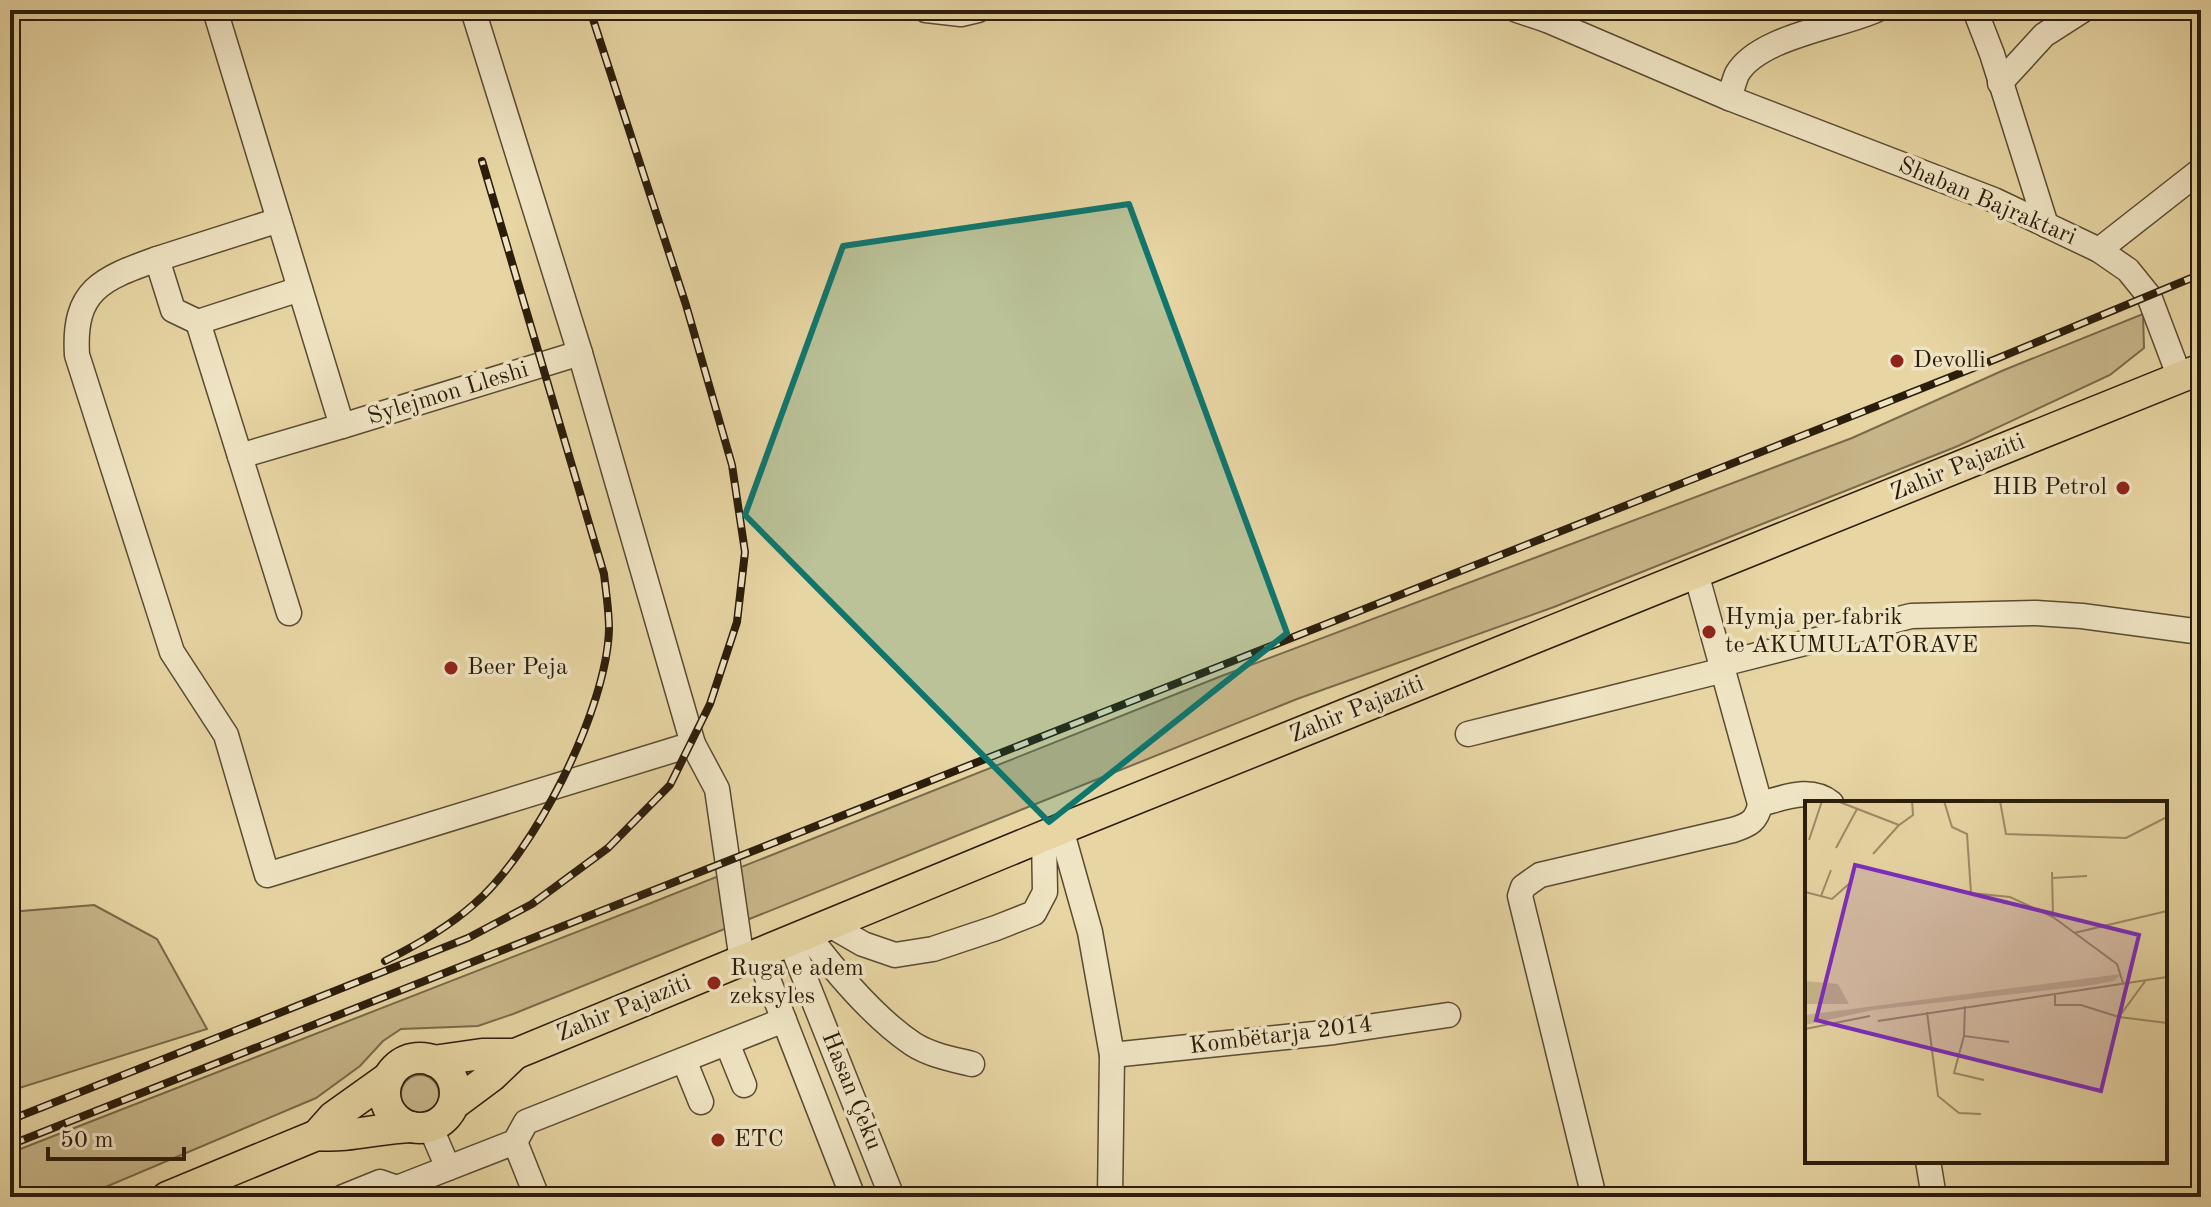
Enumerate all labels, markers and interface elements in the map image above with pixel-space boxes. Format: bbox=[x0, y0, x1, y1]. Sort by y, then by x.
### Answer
street label: Shaban Bajraktari bbox=[1895, 154, 2079, 250]
place label: Devolli bbox=[1913, 349, 1986, 373]
marker: Devolli bbox=[1888, 352, 1906, 370]
street label: Sylejmon Lleshi bbox=[365, 358, 531, 430]
street label: Zahir Pajaziti bbox=[1888, 430, 2028, 506]
place label: HIB Petrol bbox=[1993, 476, 2107, 500]
marker: HIB Petrol bbox=[2114, 479, 2132, 497]
place label: Hymja per fabrik te AKUMULATORAVE bbox=[1725, 606, 1978, 658]
marker: Hymja per fabrik te AKUMULATORAVE bbox=[1700, 623, 1718, 641]
place label: Beer Peja bbox=[467, 656, 568, 680]
marker: Beer Peja bbox=[442, 659, 460, 677]
street label: Zahir Pajaziti bbox=[1287, 672, 1427, 748]
inset map bbox=[1805, 801, 2167, 1163]
place label: Ruga e adem zeksyles bbox=[730, 957, 864, 1009]
street label: Zahir Pajaziti bbox=[554, 971, 694, 1047]
marker: Ruga e adem zeksyles bbox=[705, 974, 723, 992]
street label: Kombëtarja 2014 bbox=[1188, 1013, 1374, 1059]
street label: Hasan Çeku bbox=[816, 1028, 886, 1154]
scale bar bbox=[48, 1111, 184, 1161]
place label: ETC bbox=[734, 1128, 784, 1152]
text: 50 m bbox=[60, 1129, 114, 1153]
marker: ETC bbox=[709, 1131, 727, 1149]

